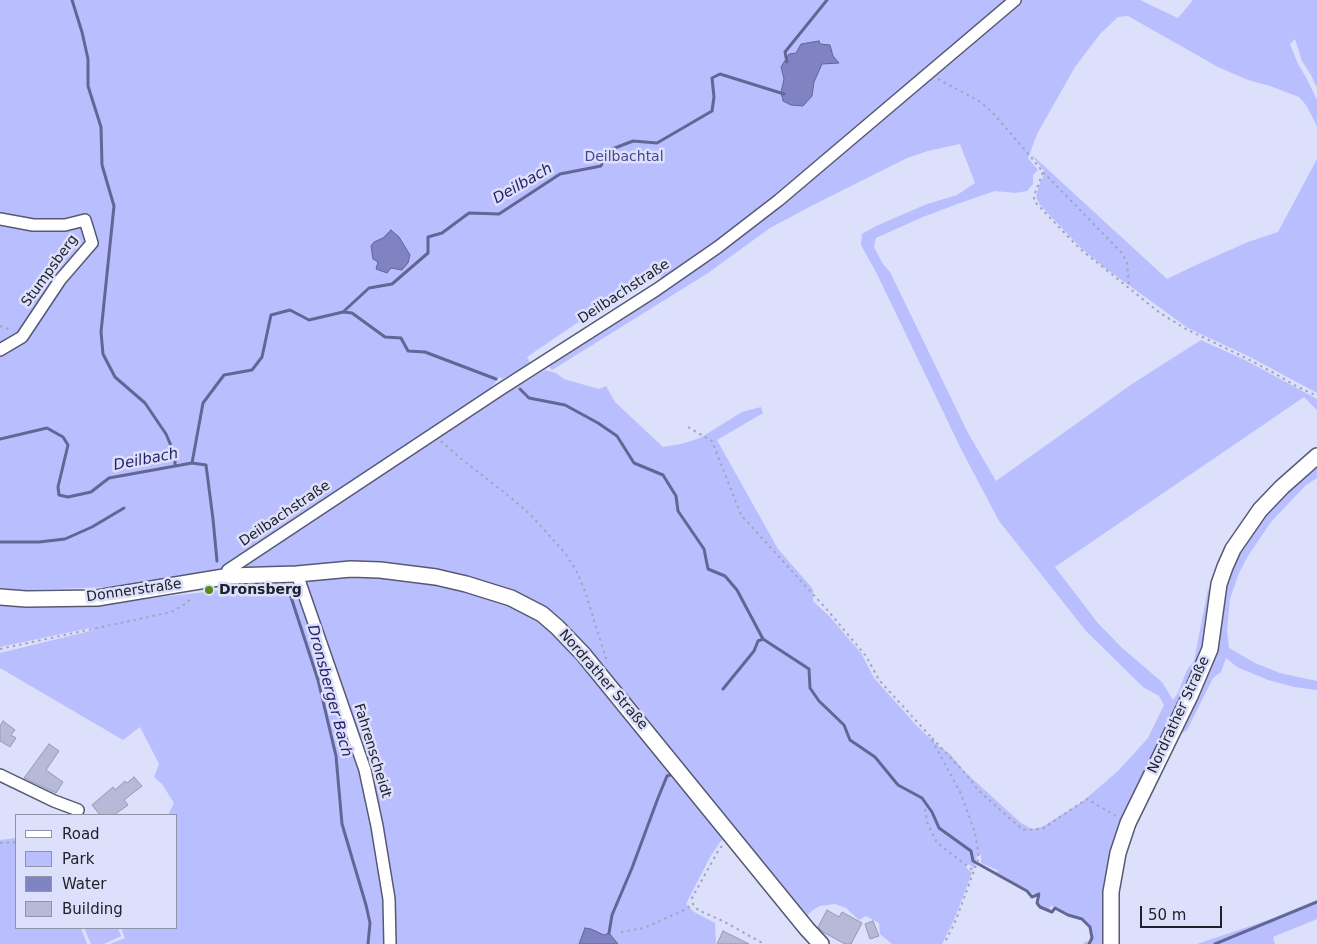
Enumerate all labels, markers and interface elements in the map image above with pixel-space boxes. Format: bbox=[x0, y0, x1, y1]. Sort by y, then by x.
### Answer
park label: Deilbachtal bbox=[584, 149, 664, 165]
water label: Deilbach bbox=[490, 160, 556, 208]
street label: Stumpsberg bbox=[18, 232, 82, 310]
street label: Deilbachstraße bbox=[575, 256, 673, 328]
water label: Deilbach bbox=[112, 445, 180, 475]
street label: Deilbachstraße bbox=[236, 477, 334, 551]
street label: Donnerstraße bbox=[85, 576, 183, 606]
place label: Dronsberg bbox=[219, 582, 302, 598]
marker: Dronsberg bbox=[203, 584, 215, 596]
water label: Dronsberger Bach bbox=[303, 623, 355, 759]
street label: Nordrather Straße bbox=[555, 627, 651, 733]
street label: Nordrather Straße bbox=[1145, 654, 1213, 776]
street label: Fahrenscheidt bbox=[350, 702, 394, 800]
legend bbox=[15, 814, 178, 929]
text: Road bbox=[62, 825, 100, 843]
text: Park bbox=[62, 850, 94, 868]
text: Water bbox=[62, 875, 106, 893]
scale bar bbox=[1142, 896, 1224, 928]
text: Building bbox=[62, 900, 123, 918]
text: 50 m bbox=[1148, 906, 1186, 924]

